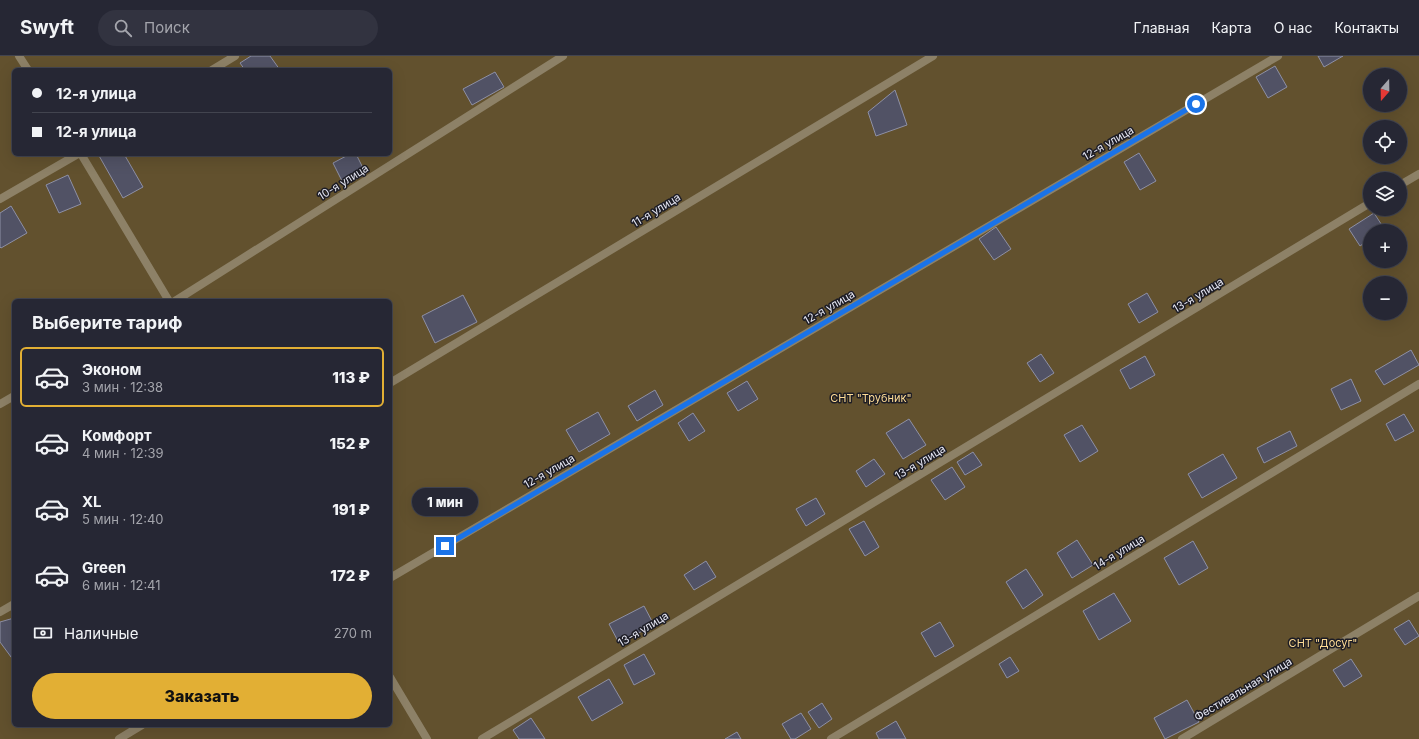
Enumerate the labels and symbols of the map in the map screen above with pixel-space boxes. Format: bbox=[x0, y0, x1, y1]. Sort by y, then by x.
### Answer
north arrow bbox=[1363, 68, 1407, 112]
route start bbox=[1187, 95, 1205, 113]
street label: 12-я улица bbox=[1080, 123, 1136, 163]
street label: 10-я улица bbox=[315, 161, 371, 203]
street label: 11-я улица bbox=[629, 190, 683, 230]
street label: 13-я улица bbox=[1170, 274, 1226, 316]
street label: 12-я улица bbox=[801, 287, 857, 327]
park label: СНТ "Трубник" bbox=[830, 391, 912, 405]
street label: 13-я улица bbox=[892, 441, 948, 483]
street label: 12-я улица bbox=[521, 451, 577, 491]
callout: 1 мин bbox=[412, 488, 478, 516]
street label: 14-я улица bbox=[1091, 531, 1147, 573]
route end bbox=[436, 537, 454, 555]
street label: 13-я улица bbox=[615, 608, 671, 650]
park label: СНТ "Досуг" bbox=[1289, 636, 1357, 650]
street label: Фестивальная улица bbox=[1192, 654, 1294, 724]

